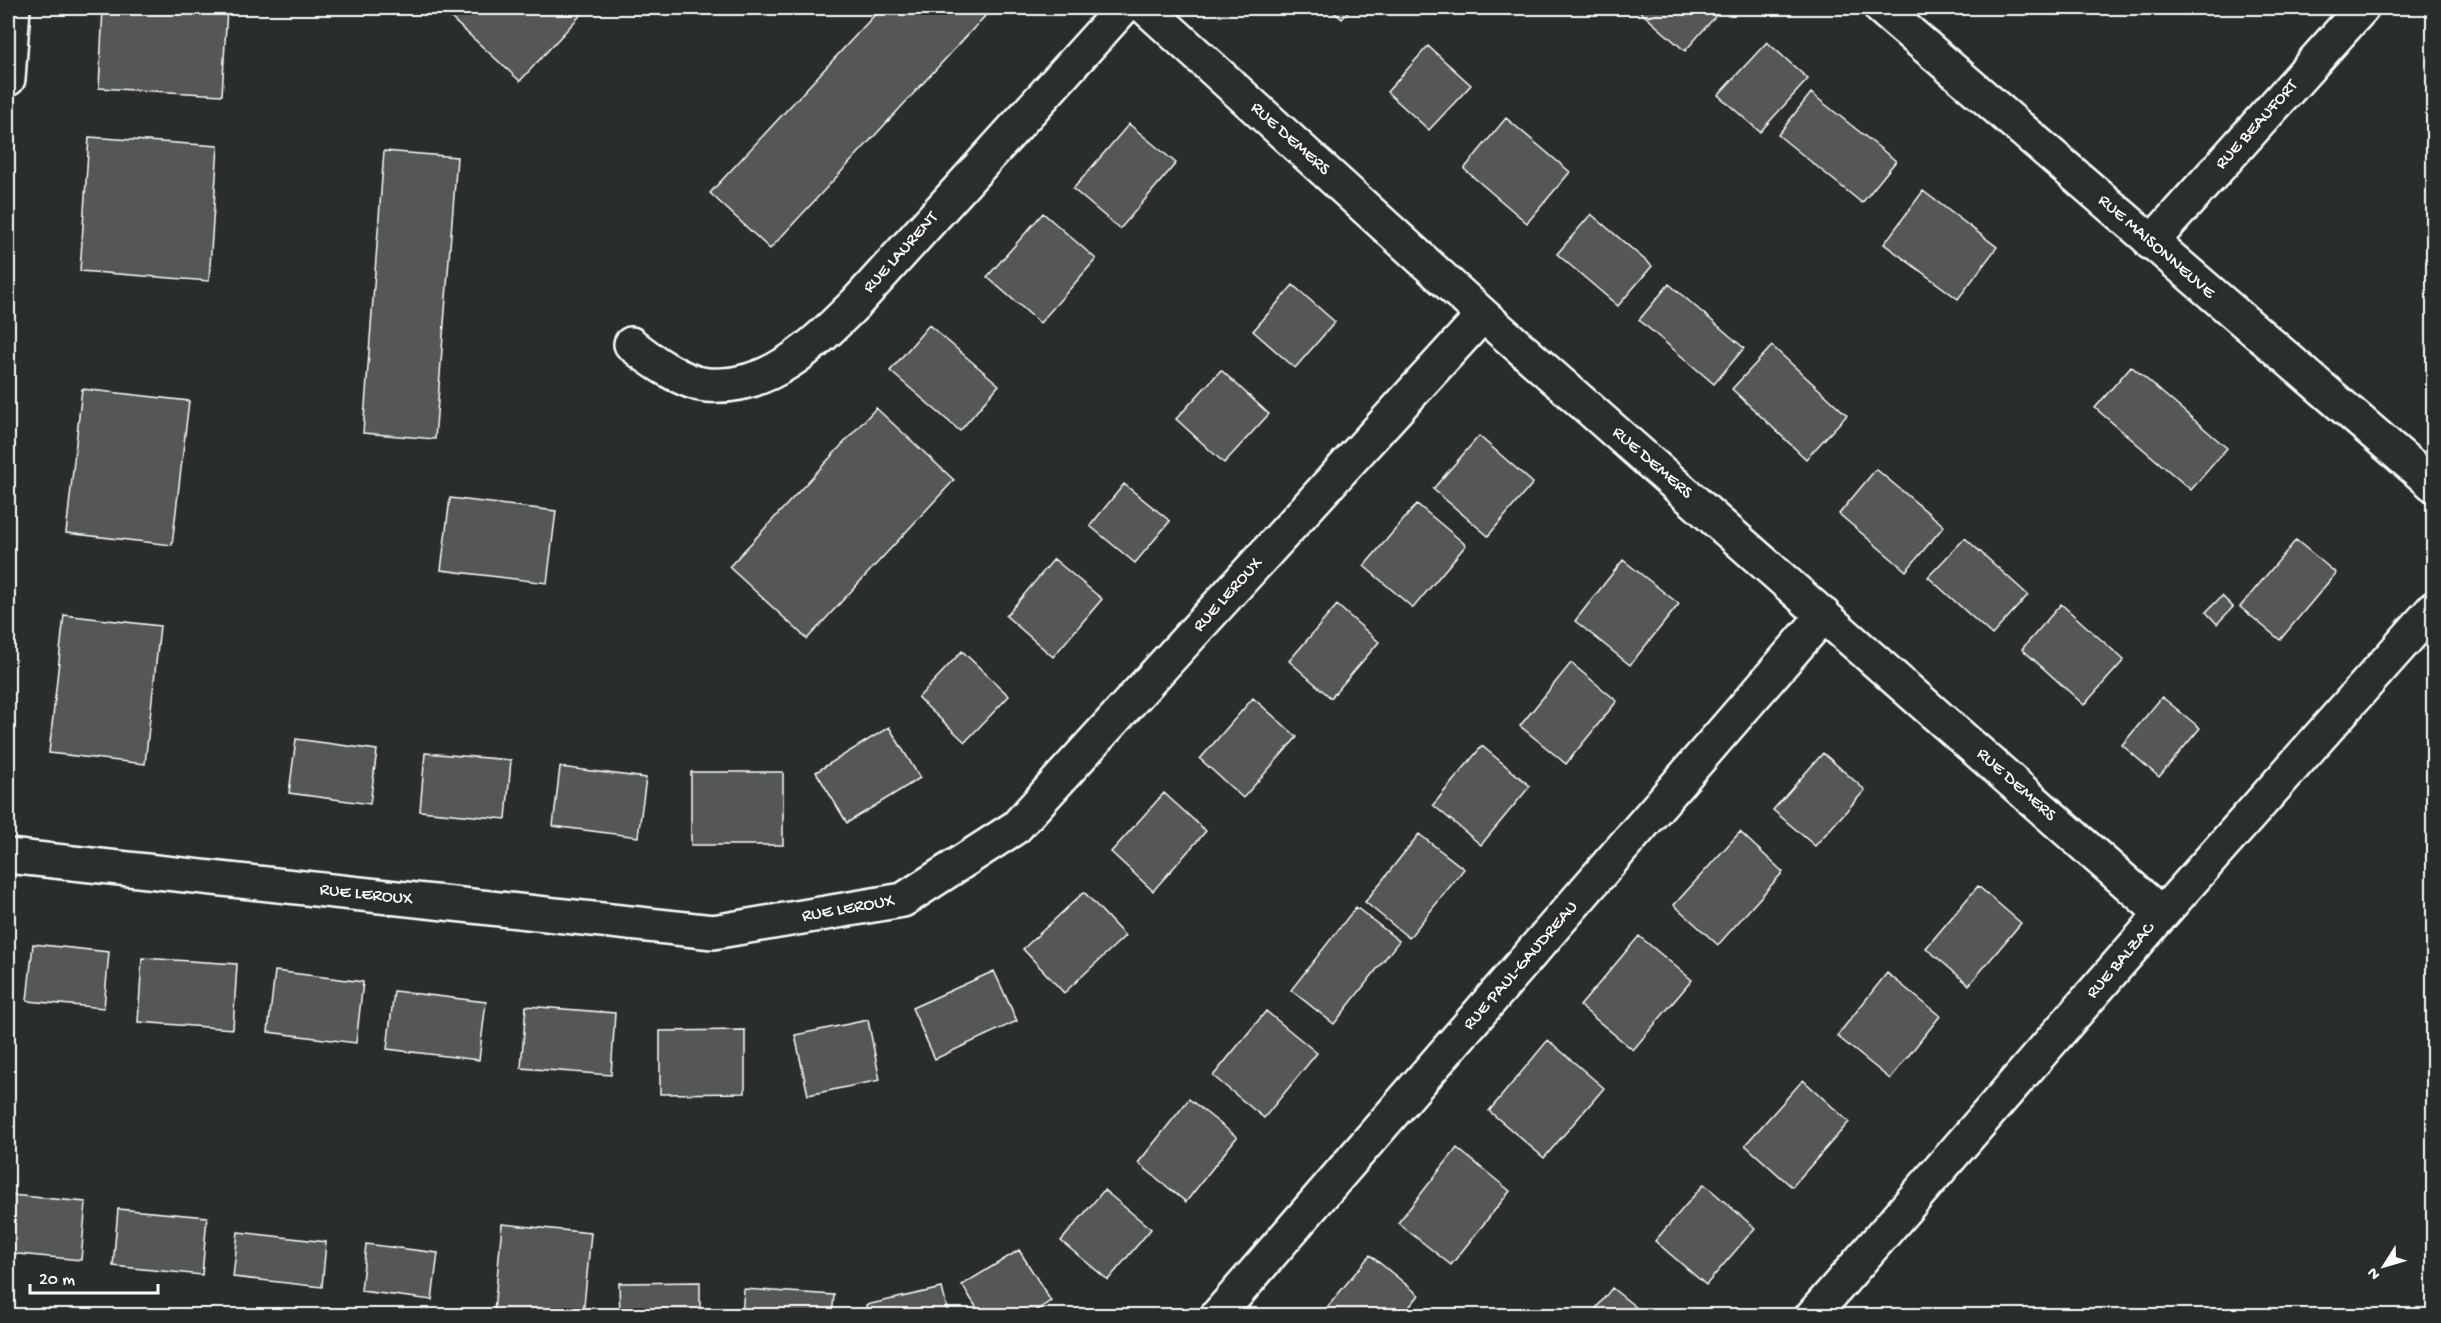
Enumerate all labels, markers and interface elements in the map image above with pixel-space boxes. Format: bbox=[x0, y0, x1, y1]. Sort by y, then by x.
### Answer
street label: RUE BEAUFORT bbox=[2211, 75, 2303, 174]
street label: RUE DEMERS bbox=[1246, 98, 1335, 181]
street label: RUE MAISONNEUVE bbox=[2093, 190, 2219, 304]
street label: RUE LAURENT bbox=[859, 207, 944, 298]
street label: RUE DEMERS bbox=[1607, 422, 1697, 504]
street label: RUE LEROUX bbox=[1189, 552, 1268, 637]
street label: RUE DEMERS bbox=[1972, 744, 2061, 827]
street label: RUE LEROUX bbox=[319, 880, 415, 910]
street label: RUE LEROUX bbox=[800, 890, 897, 927]
street label: RUE PAUL-GAUDREAU bbox=[1459, 897, 1583, 1035]
street label: RUE BALZAC bbox=[2082, 918, 2160, 1003]
north arrow bbox=[2354, 1236, 2414, 1296]
scale bar bbox=[30, 1257, 158, 1295]
text: N bbox=[2364, 1263, 2386, 1283]
text: 20 m bbox=[39, 1270, 75, 1291]

